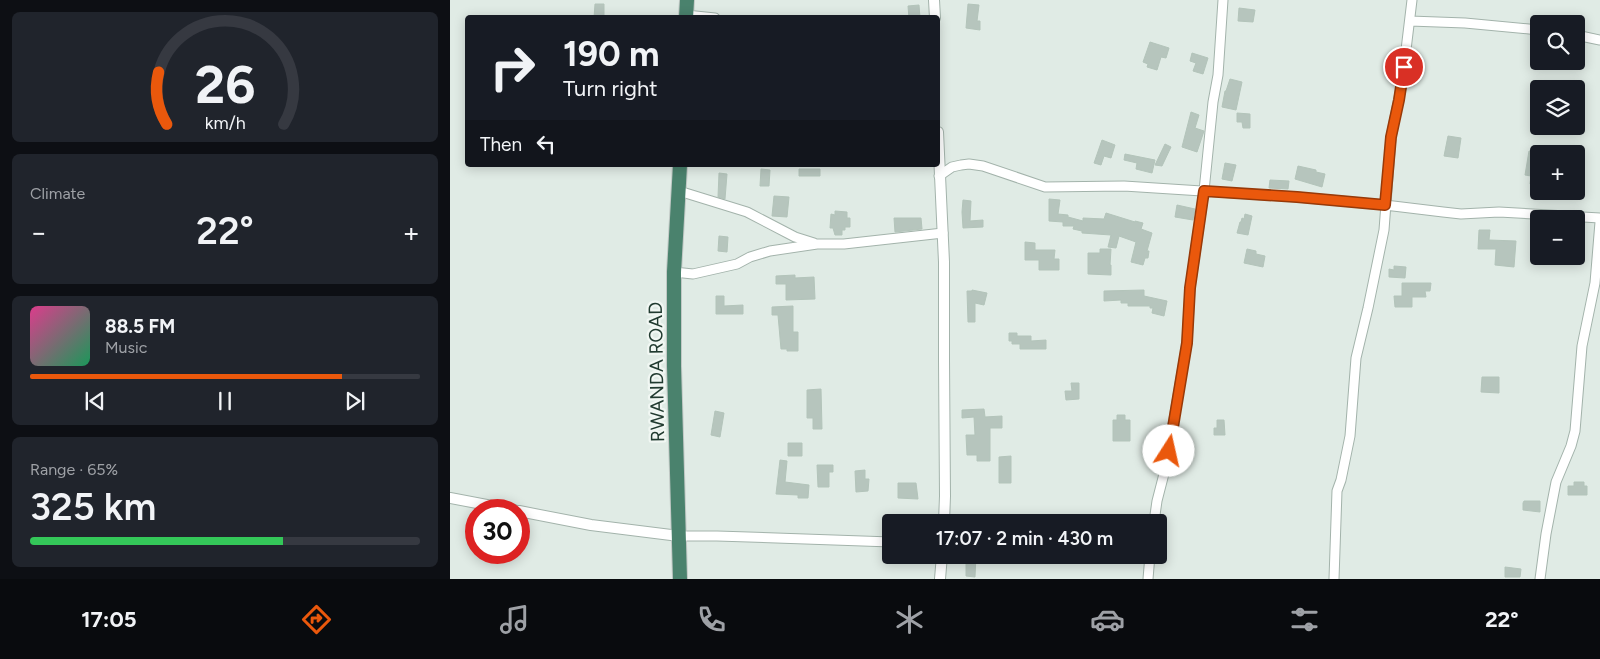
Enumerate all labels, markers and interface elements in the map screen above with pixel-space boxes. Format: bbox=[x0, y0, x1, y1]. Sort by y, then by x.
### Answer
map controls bbox=[1530, 15, 1585, 265]
button: search bbox=[1530, 15, 1585, 70]
text: 190 m bbox=[563, 33, 660, 75]
icon: right bbox=[480, 35, 545, 100]
pin bbox=[1383, 46, 1425, 88]
icon: arrive bbox=[1390, 53, 1418, 81]
text: 26 bbox=[195, 54, 255, 116]
text: Turn right bbox=[563, 75, 658, 102]
button: layers bbox=[1530, 80, 1585, 135]
text: km/h bbox=[205, 112, 245, 133]
icon: left bbox=[532, 130, 560, 158]
text: Then bbox=[480, 133, 522, 156]
button: + bbox=[1530, 145, 1585, 200]
text: Climate bbox=[30, 184, 85, 203]
text: 22° bbox=[196, 208, 254, 254]
button: − bbox=[1530, 210, 1585, 265]
text: − bbox=[30, 215, 47, 249]
text: + bbox=[403, 215, 420, 249]
street label: RWANDA ROAD bbox=[644, 302, 669, 442]
text: 88.5 FM bbox=[105, 315, 175, 338]
text: Music bbox=[105, 338, 147, 357]
icon: previous bbox=[81, 387, 109, 415]
icon: pause bbox=[211, 387, 239, 415]
icon: next bbox=[341, 387, 369, 415]
position arrow bbox=[1142, 424, 1194, 476]
text: Range · 65% bbox=[30, 460, 118, 479]
text: 325 km bbox=[30, 484, 156, 530]
speed limit sign: 30 bbox=[465, 499, 530, 564]
text: 17:07 · 2 min · 430 m bbox=[936, 527, 1113, 550]
icon: directions bbox=[299, 602, 334, 637]
icon: music bbox=[497, 602, 532, 637]
icon: phone bbox=[694, 602, 729, 637]
icon: climate bbox=[892, 602, 927, 637]
icon: car bbox=[1090, 602, 1125, 637]
icon: filters bbox=[1287, 602, 1322, 637]
text: 17:05 bbox=[81, 606, 137, 633]
text: 22° bbox=[1485, 606, 1519, 633]

